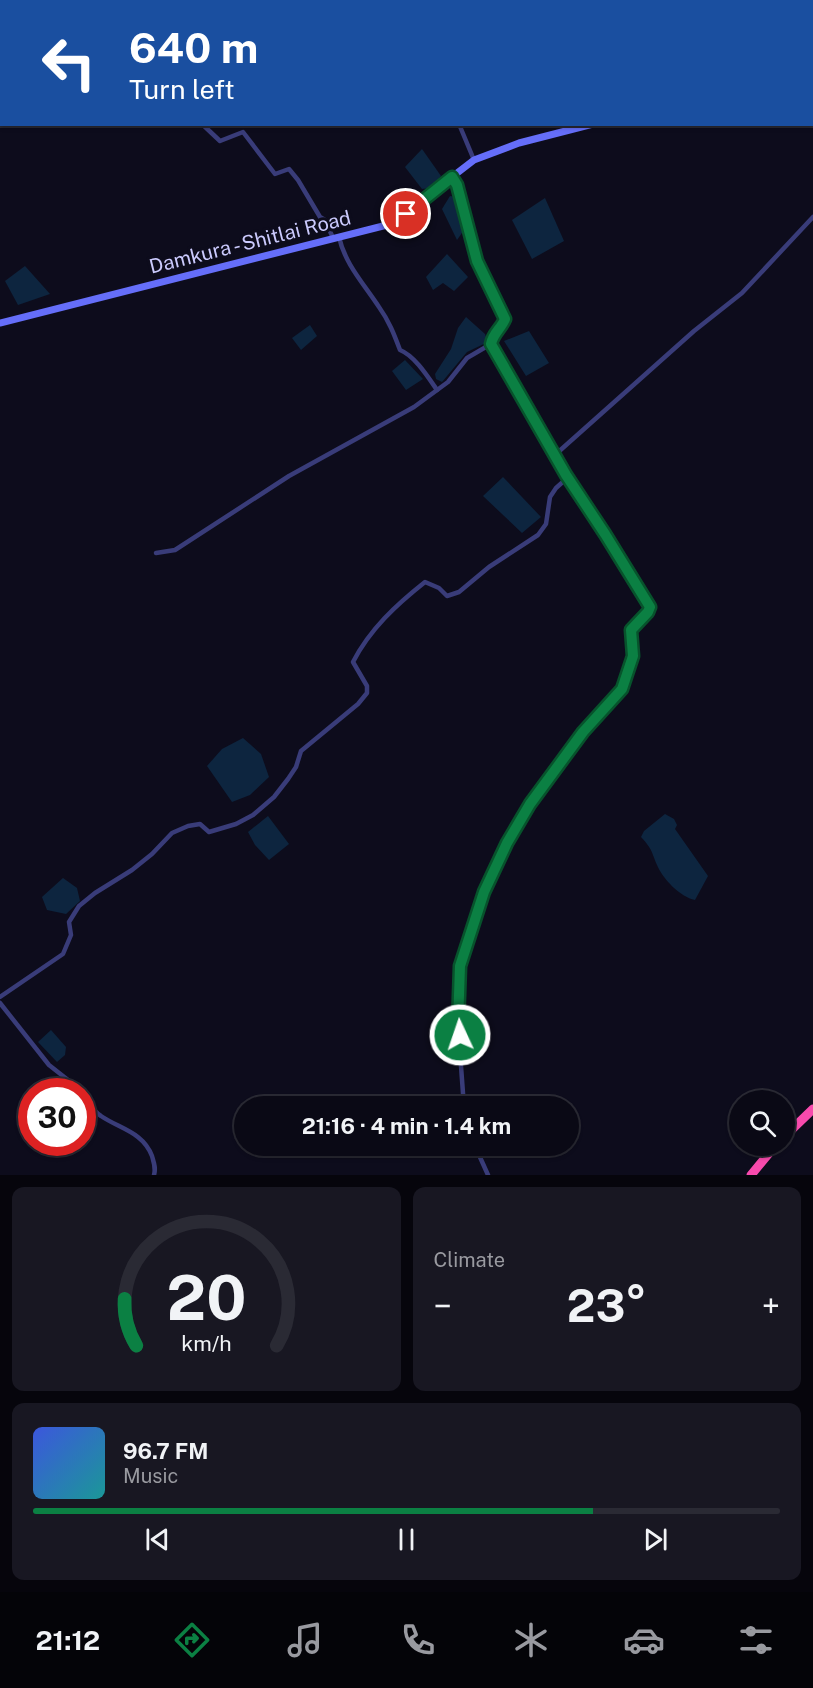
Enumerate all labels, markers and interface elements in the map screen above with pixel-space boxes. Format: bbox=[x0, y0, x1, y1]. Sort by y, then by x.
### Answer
text: 640 m bbox=[129, 23, 258, 72]
icon: left bbox=[30, 24, 108, 102]
text: Turn left bbox=[129, 73, 235, 105]
pin bbox=[380, 188, 431, 239]
icon: arrive bbox=[389, 197, 422, 230]
street label: Damkura - Shitlai Road bbox=[147, 205, 353, 279]
position arrow bbox=[428, 1003, 492, 1067]
speed limit sign: 30 bbox=[18, 1078, 96, 1156]
map controls bbox=[729, 1090, 795, 1156]
button: search bbox=[729, 1090, 795, 1156]
text: 21:16 · 4 min · 1.4 km bbox=[302, 1113, 511, 1139]
text: Climate bbox=[434, 1248, 505, 1272]
text: 20 bbox=[166, 1261, 246, 1334]
text: 23° bbox=[567, 1279, 647, 1332]
text: − bbox=[434, 1287, 452, 1325]
text: + bbox=[762, 1287, 780, 1325]
text: km/h bbox=[181, 1331, 231, 1356]
text: 96.7 FM bbox=[123, 1438, 209, 1464]
text: Music bbox=[123, 1464, 178, 1488]
icon: previous bbox=[141, 1523, 174, 1556]
icon: pause bbox=[390, 1523, 423, 1556]
icon: next bbox=[639, 1523, 672, 1556]
icon: directions bbox=[171, 1619, 213, 1661]
icon: music bbox=[284, 1619, 326, 1661]
icon: phone bbox=[397, 1619, 439, 1661]
icon: climate bbox=[510, 1619, 552, 1661]
icon: car bbox=[623, 1619, 665, 1661]
icon: filters bbox=[735, 1619, 777, 1661]
text: 21:12 bbox=[35, 1624, 100, 1656]

